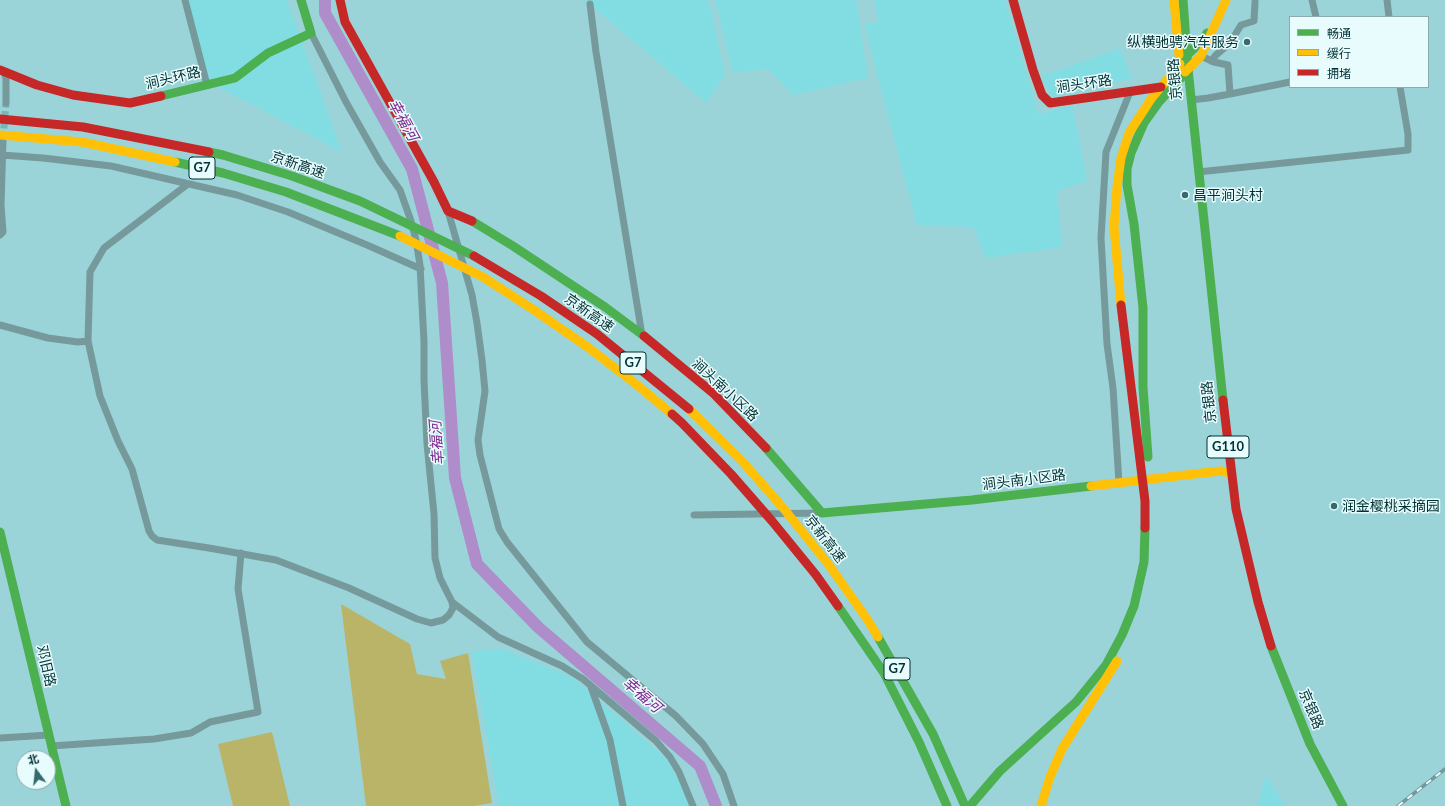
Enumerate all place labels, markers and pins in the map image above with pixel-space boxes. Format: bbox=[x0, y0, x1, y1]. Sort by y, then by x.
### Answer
place label: 纵横驰骋汽车服务 bbox=[1127, 34, 1239, 50]
marker: 纵横驰骋汽车服务 bbox=[1242, 37, 1252, 47]
place label: 昌平涧头村 bbox=[1193, 187, 1263, 203]
marker: 昌平涧头村 bbox=[1180, 190, 1190, 200]
place label: 润金樱桃采摘园 bbox=[1342, 498, 1440, 514]
marker: 润金樱桃采摘园 bbox=[1329, 501, 1339, 511]

